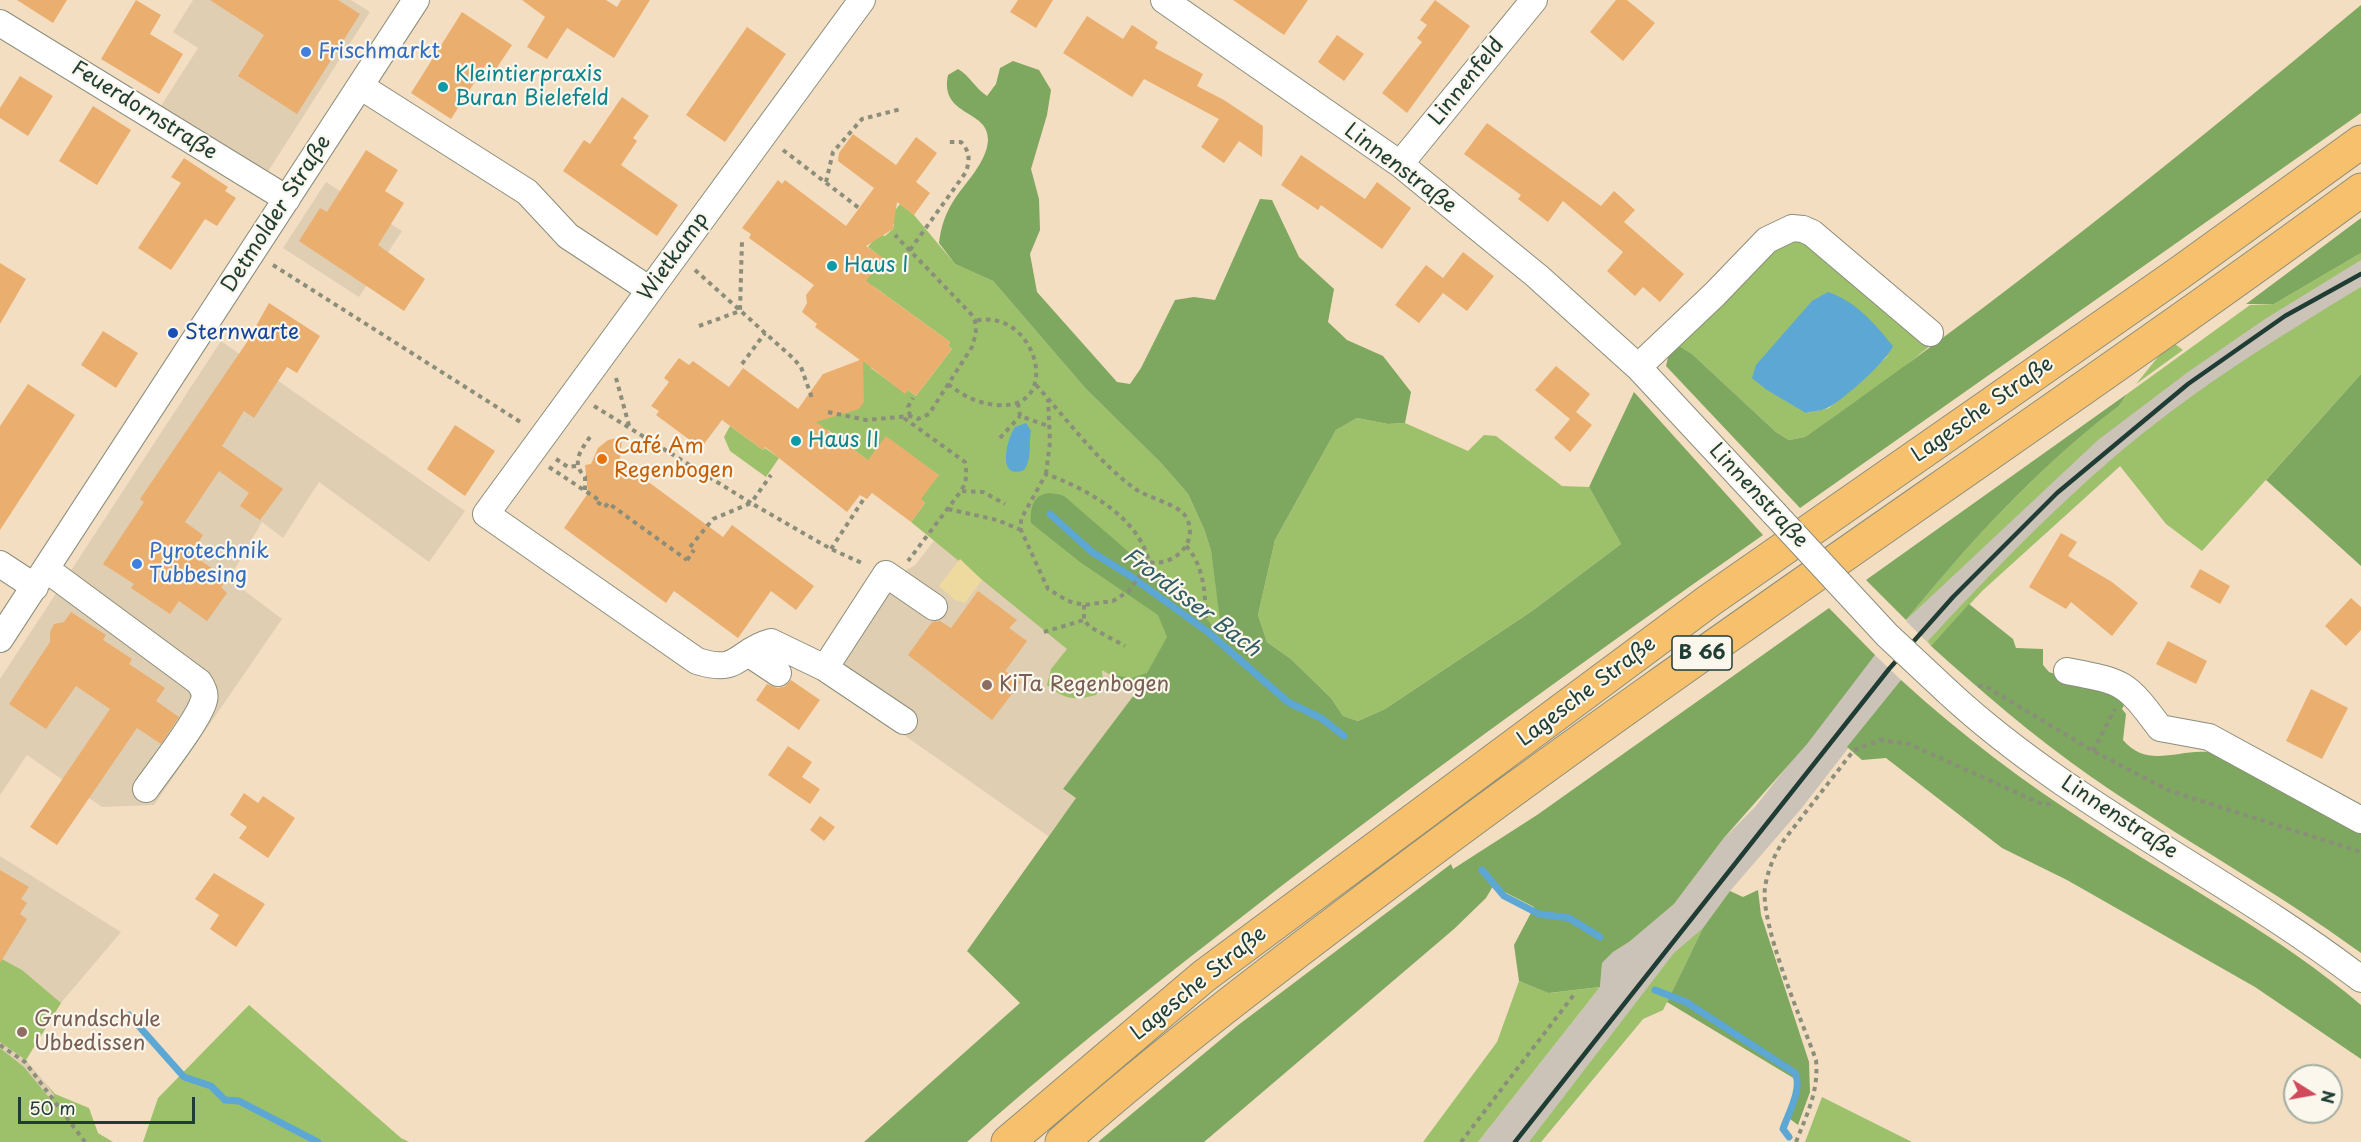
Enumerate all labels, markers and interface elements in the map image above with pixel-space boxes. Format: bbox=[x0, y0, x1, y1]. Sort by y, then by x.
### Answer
street label: Linnenfeld bbox=[1424, 33, 1510, 131]
place label: Frischmarkt bbox=[318, 39, 440, 65]
marker: Frischmarkt bbox=[299, 45, 313, 59]
street label: Feuerdornstraße bbox=[67, 56, 221, 166]
place label: Kleintierpraxis Buran Bielefeld bbox=[455, 62, 609, 112]
marker: Kleintierpraxis Buran Bielefeld bbox=[436, 80, 450, 94]
street label: Linnenstraße bbox=[1339, 119, 1461, 219]
street label: Detmolder Straße bbox=[217, 131, 337, 297]
street label: Wietkamp bbox=[633, 208, 715, 306]
place label: Haus I bbox=[844, 253, 909, 279]
marker: Haus I bbox=[825, 259, 839, 273]
place label: Sternwarte bbox=[185, 320, 299, 346]
marker: Sternwarte bbox=[166, 326, 180, 340]
street label: Lagesche Straße bbox=[1907, 352, 2059, 468]
place label: Haus II bbox=[808, 428, 879, 454]
place label: Café Am Regenbogen bbox=[614, 434, 734, 484]
marker: Haus II bbox=[789, 434, 803, 448]
street label: Linnenstraße bbox=[1703, 438, 1813, 554]
marker: Café Am Regenbogen bbox=[595, 452, 609, 466]
place label: Pyrotechnik Tubbesing bbox=[149, 539, 269, 589]
water label: Frordisser Bach bbox=[1117, 543, 1265, 663]
marker: Pyrotechnik Tubbesing bbox=[130, 557, 144, 571]
street label: Lagesche Straße bbox=[1513, 632, 1661, 752]
road number: B 66 bbox=[1672, 636, 1732, 670]
place label: KiTa Regenbogen bbox=[999, 672, 1169, 698]
marker: KiTa Regenbogen bbox=[980, 678, 994, 692]
street label: Linnenstraße bbox=[2056, 771, 2182, 865]
street label: Lagesche Straße bbox=[1126, 922, 1272, 1046]
place label: Grundschule Ubbedissen bbox=[34, 1007, 161, 1057]
marker: Grundschule Ubbedissen bbox=[15, 1025, 29, 1039]
north arrow bbox=[2283, 1064, 2343, 1124]
scale bar bbox=[21, 1085, 198, 1123]
text: N bbox=[2316, 1089, 2342, 1106]
text: 50 m bbox=[29, 1094, 76, 1121]

